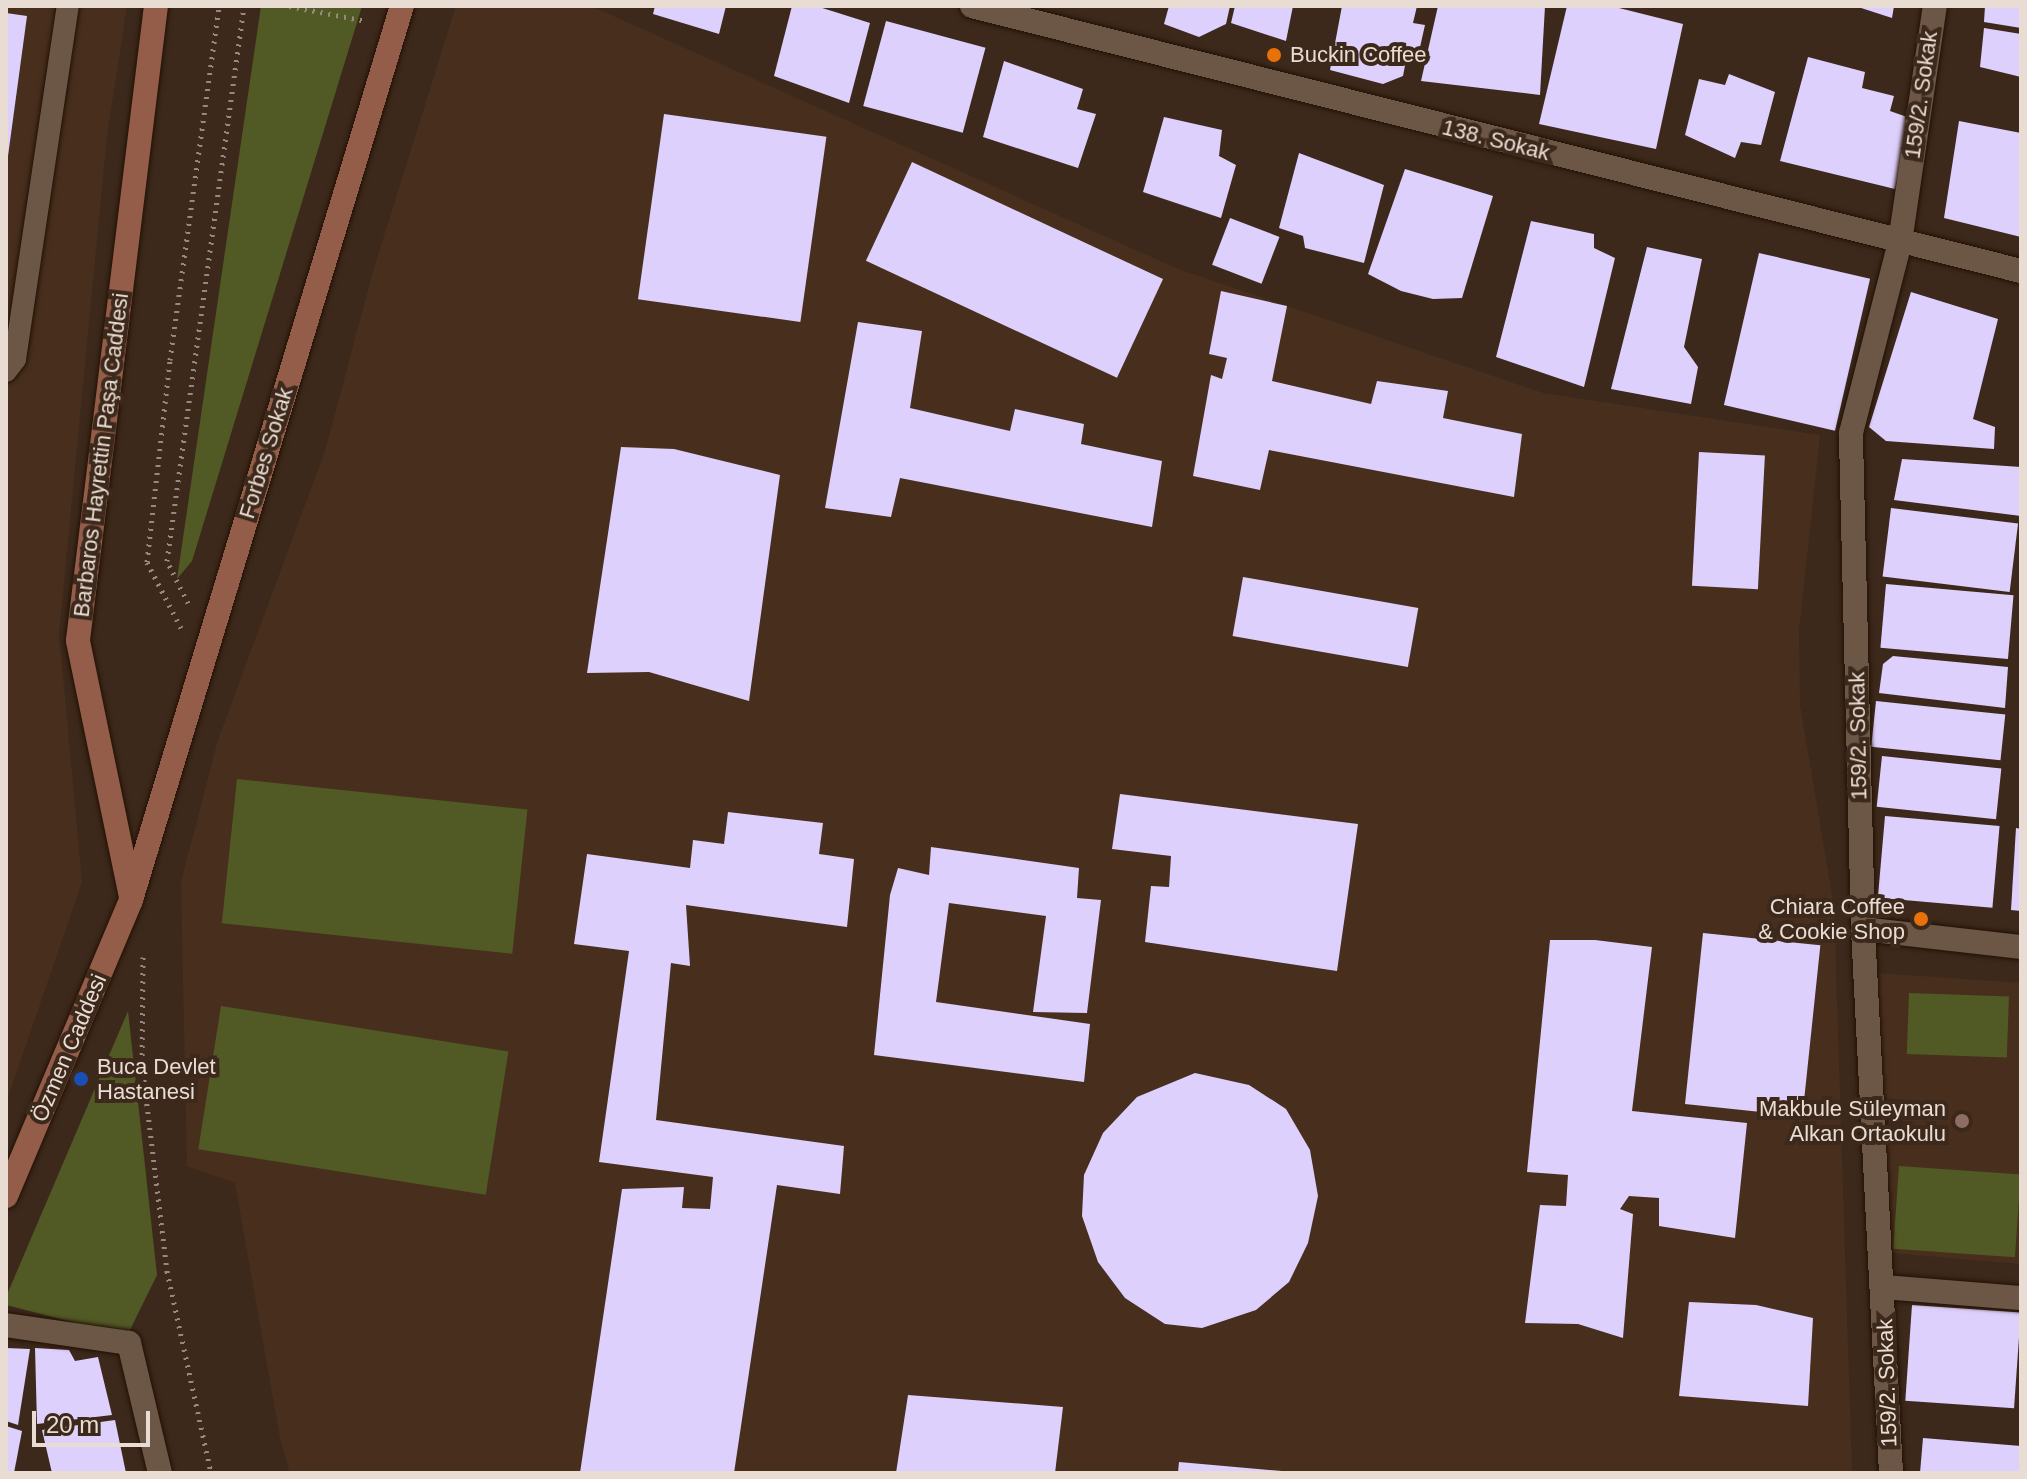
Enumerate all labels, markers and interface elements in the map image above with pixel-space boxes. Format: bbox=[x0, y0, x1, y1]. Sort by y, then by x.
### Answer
street label: 159/2. Sokak bbox=[1899, 30, 1943, 160]
place label: Buckin Coffee bbox=[1290, 42, 1427, 68]
marker: Buckin Coffee bbox=[1265, 46, 1283, 64]
street label: 138. Sokak bbox=[1439, 114, 1553, 166]
street label: Barbaros Hayrettin Paşa Caddesi bbox=[68, 291, 134, 619]
street label: Forbes Sokak bbox=[234, 384, 298, 522]
street label: 159/2. Sokak bbox=[1844, 672, 1872, 800]
place label: Chiara Coffee & Cookie Shop bbox=[1758, 893, 1905, 944]
marker: Chiara Coffee & Cookie Shop bbox=[1912, 910, 1930, 928]
street label: Özmen Caddesi bbox=[26, 970, 112, 1126]
place label: Buca Devlet Hastanesi bbox=[97, 1053, 216, 1104]
marker: Buca Devlet Hastanesi bbox=[72, 1070, 90, 1088]
place label: Makbule Süleyman Alkan Ortaokulu bbox=[1759, 1095, 1946, 1146]
marker: Makbule Süleyman Alkan Ortaokulu bbox=[1953, 1112, 1971, 1130]
street label: 159/2. Sokak bbox=[1872, 1318, 1902, 1448]
scale bar bbox=[36, 1395, 154, 1445]
text: 20 m bbox=[46, 1411, 99, 1438]

